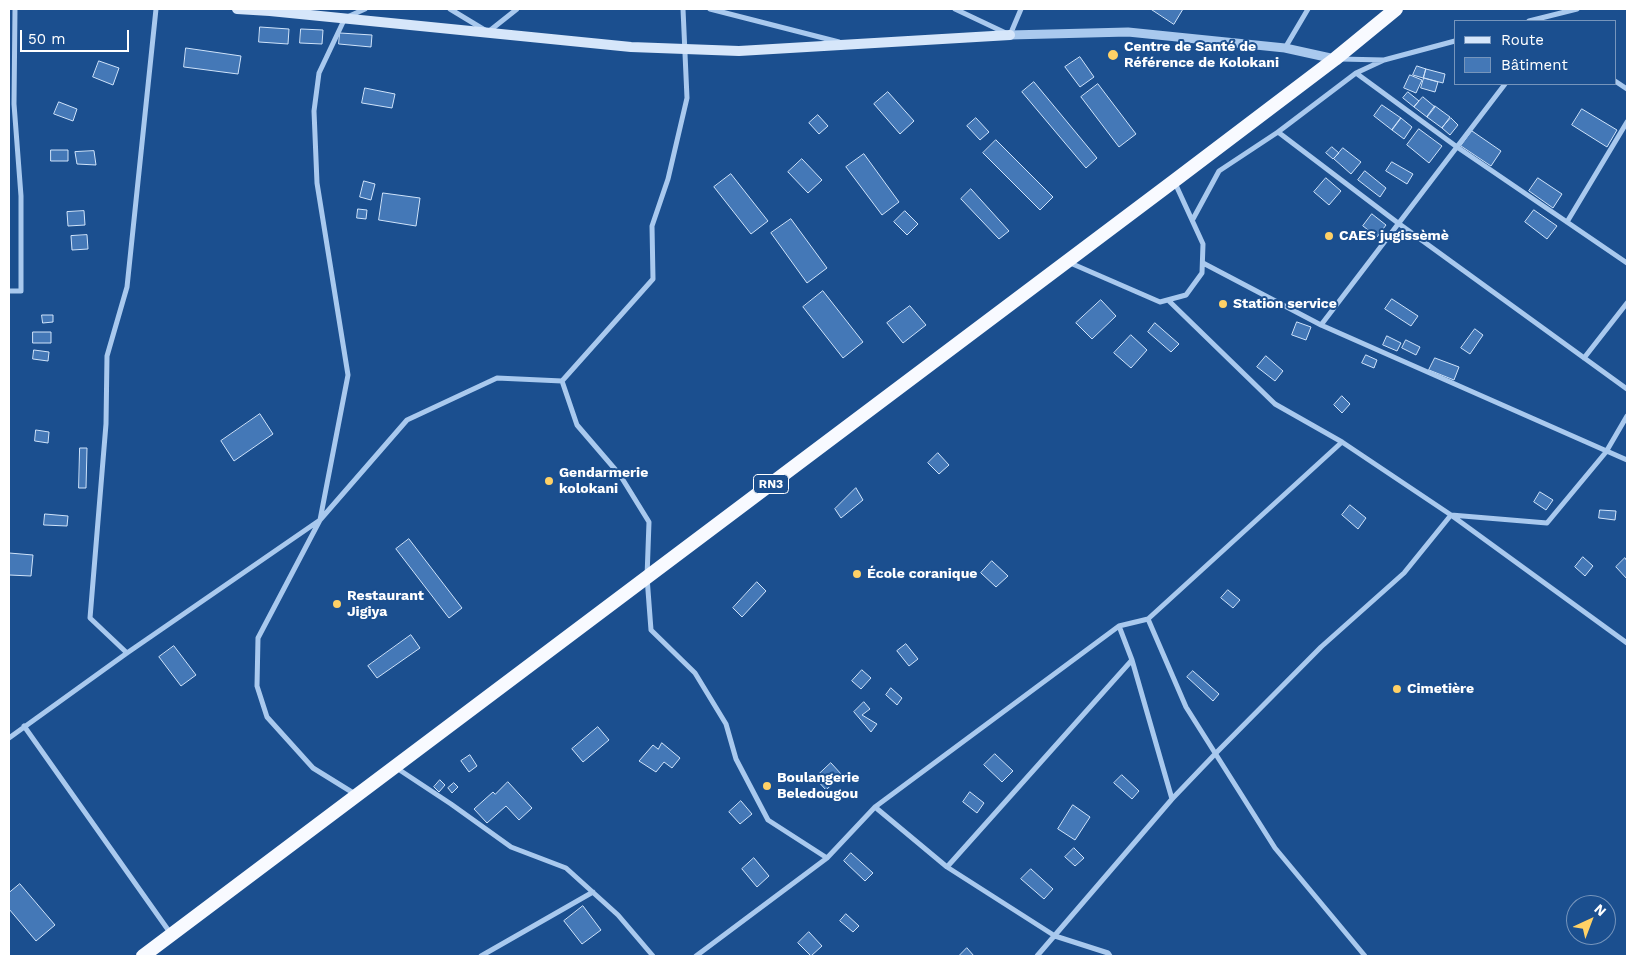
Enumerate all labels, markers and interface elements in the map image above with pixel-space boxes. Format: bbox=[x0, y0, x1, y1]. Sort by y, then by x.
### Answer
scale bar bbox=[22, 20, 131, 52]
legend bbox=[1454, 20, 1616, 85]
text: 50 m bbox=[28, 30, 65, 48]
text: Route bbox=[1501, 31, 1544, 49]
place label: Centre de Santé de Référence de Kolokani bbox=[1124, 39, 1279, 72]
marker: Centre de Santé de Référence de Kolokani bbox=[1106, 48, 1120, 62]
text: Bâtiment bbox=[1501, 56, 1568, 74]
place label: CAES jugissèmè bbox=[1339, 228, 1449, 244]
marker: CAES jugissèmè bbox=[1323, 230, 1335, 242]
place label: Station service bbox=[1233, 296, 1337, 312]
marker: Station service bbox=[1217, 298, 1229, 310]
place label: Gendarmerie kolokani bbox=[559, 465, 648, 498]
road number: RN3 bbox=[754, 474, 788, 494]
marker: Gendarmerie kolokani bbox=[543, 475, 555, 487]
place label: École coranique bbox=[867, 566, 977, 582]
marker: École coranique bbox=[851, 568, 863, 580]
place label: Restaurant Jigiya bbox=[347, 588, 424, 620]
marker: Restaurant Jigiya bbox=[331, 598, 343, 610]
place label: Cimetière bbox=[1407, 681, 1474, 697]
marker: Cimetière bbox=[1391, 683, 1403, 695]
place label: Boulangerie Beledougou bbox=[777, 770, 859, 802]
marker: Boulangerie Beledougou bbox=[761, 780, 773, 792]
north arrow bbox=[1566, 895, 1616, 945]
text: N bbox=[1591, 900, 1610, 919]

